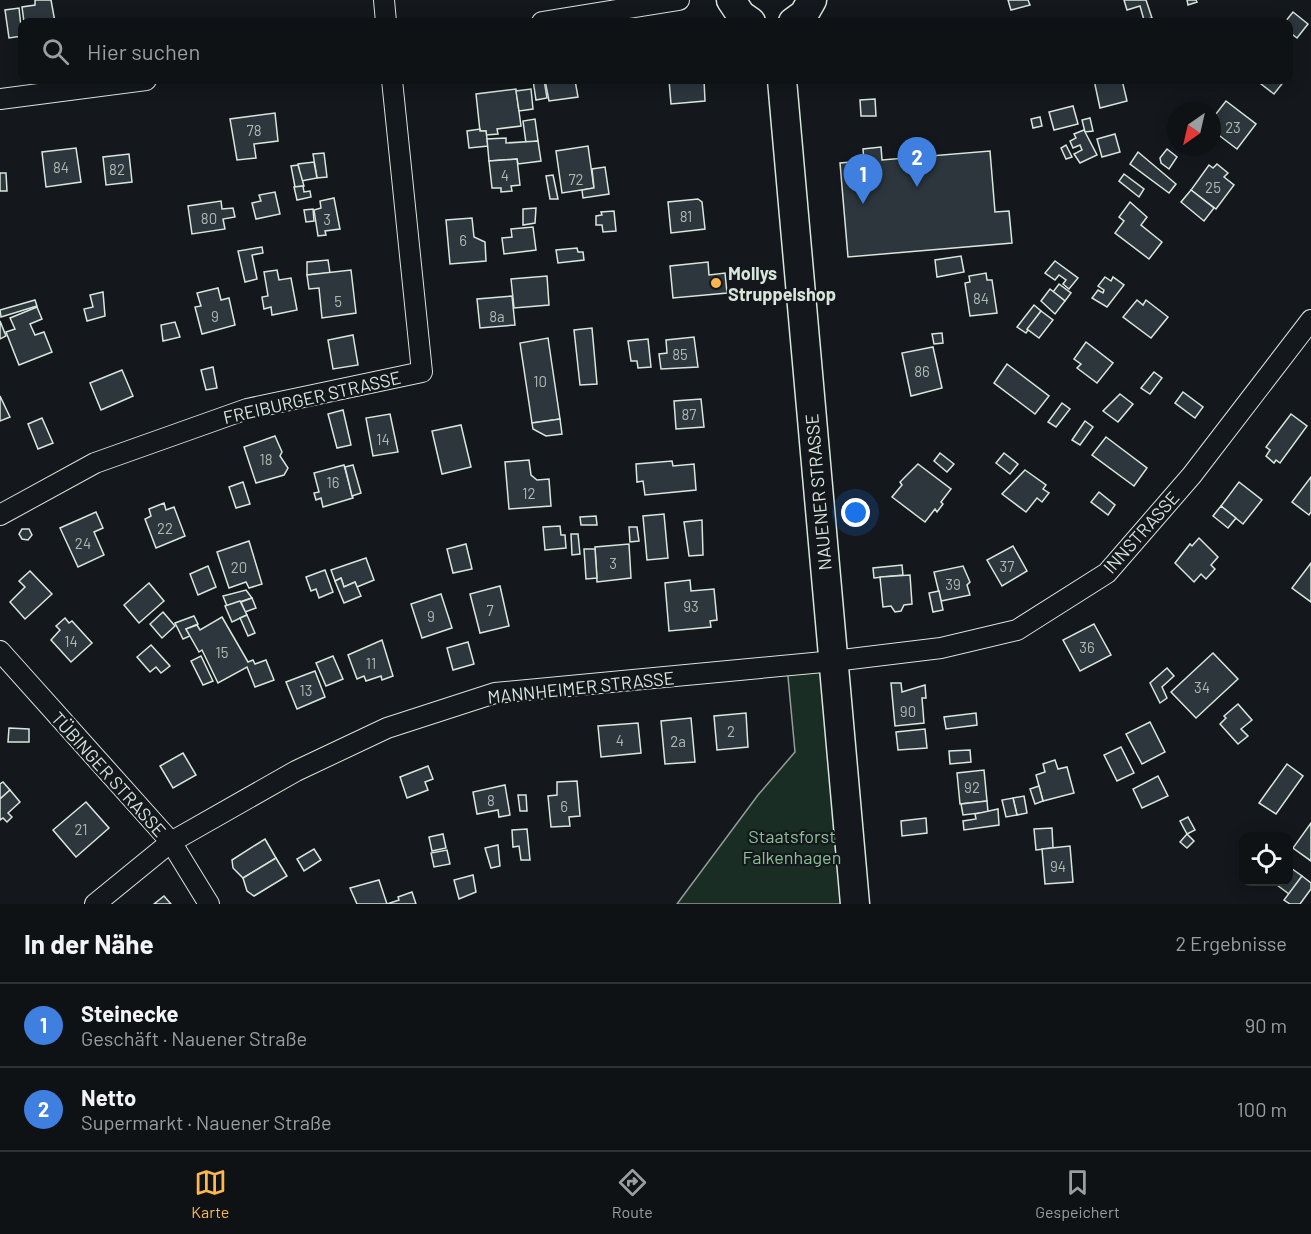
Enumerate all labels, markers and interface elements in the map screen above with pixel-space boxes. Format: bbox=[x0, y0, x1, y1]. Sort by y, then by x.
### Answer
search box bbox=[18, 18, 1293, 84]
icon: search bbox=[39, 35, 72, 68]
text: Hier suchen bbox=[87, 38, 200, 64]
north arrow bbox=[1167, 102, 1221, 156]
house number: 23 bbox=[1225, 118, 1241, 136]
house number: 78 bbox=[247, 121, 261, 139]
pin: 2 bbox=[898, 138, 936, 187]
pin: 1 bbox=[844, 154, 882, 204]
house number: 84 bbox=[53, 158, 69, 176]
house number: 82 bbox=[109, 160, 125, 178]
house number: 4 bbox=[501, 166, 509, 184]
house number: 72 bbox=[568, 170, 584, 188]
house number: 25 bbox=[1205, 178, 1221, 196]
house number: 81 bbox=[680, 207, 692, 225]
house number: 80 bbox=[201, 209, 217, 227]
house number: 3 bbox=[323, 210, 331, 228]
house number: 6 bbox=[459, 231, 467, 249]
place label: Mollys Struppelshop bbox=[728, 262, 836, 305]
marker: Mollys Struppelshop bbox=[709, 276, 723, 290]
house number: 84 bbox=[973, 289, 989, 307]
house number: 5 bbox=[334, 292, 342, 310]
house number: 9 bbox=[211, 307, 219, 325]
house number: 8a bbox=[489, 307, 505, 325]
house number: 85 bbox=[672, 345, 688, 363]
house number: 86 bbox=[914, 362, 930, 380]
street label: FREIBURGER STRASSE bbox=[221, 366, 403, 428]
house number: 10 bbox=[533, 372, 547, 390]
house number: 87 bbox=[682, 405, 696, 423]
street label: NAUENER STRASSE bbox=[800, 413, 836, 571]
house number: 14 bbox=[376, 430, 390, 448]
house number: 18 bbox=[259, 450, 273, 468]
house number: 16 bbox=[327, 473, 339, 491]
house number: 12 bbox=[522, 484, 536, 502]
street label: INNSTRASSE bbox=[1098, 486, 1184, 578]
your location bbox=[841, 498, 870, 527]
house number: 22 bbox=[157, 519, 173, 537]
house number: 24 bbox=[75, 534, 91, 552]
house number: 3 bbox=[609, 554, 617, 572]
house number: 37 bbox=[1000, 557, 1014, 575]
house number: 20 bbox=[231, 558, 247, 576]
house number: 39 bbox=[945, 575, 961, 593]
house number: 93 bbox=[683, 597, 699, 615]
house number: 7 bbox=[486, 601, 494, 619]
house number: 9 bbox=[427, 607, 435, 625]
house number: 14 bbox=[64, 632, 78, 650]
house number: 36 bbox=[1079, 638, 1095, 656]
house number: 15 bbox=[216, 643, 228, 661]
house number: 11 bbox=[366, 654, 376, 672]
street label: MANNHEIMER STRASSE bbox=[486, 666, 676, 708]
house number: 34 bbox=[1194, 678, 1210, 696]
house number: 13 bbox=[300, 681, 312, 699]
house number: 90 bbox=[900, 702, 916, 720]
street label: TÜBINGER STRASSE bbox=[47, 707, 171, 841]
house number: 2 bbox=[727, 722, 735, 740]
house number: 4 bbox=[616, 731, 624, 749]
house number: 2a bbox=[670, 732, 686, 750]
house number: 92 bbox=[964, 778, 980, 796]
house number: 8 bbox=[487, 791, 495, 809]
house number: 6 bbox=[560, 797, 568, 815]
house number: 21 bbox=[74, 820, 88, 838]
park label: Staatsforst Falkenhagen bbox=[743, 825, 841, 868]
map controls bbox=[1239, 832, 1293, 886]
button: locate bbox=[1239, 832, 1293, 886]
house number: 94 bbox=[1050, 857, 1066, 875]
text: In der Nähe bbox=[24, 928, 154, 959]
text: 2 Ergebnisse bbox=[1175, 931, 1287, 955]
text: Steinecke bbox=[81, 1000, 178, 1026]
text: 1 bbox=[40, 1013, 47, 1037]
text: 90 m bbox=[1245, 1013, 1287, 1037]
text: Geschäft · Nauener Straße bbox=[81, 1026, 307, 1050]
text: Netto bbox=[81, 1084, 136, 1110]
text: 2 bbox=[38, 1097, 49, 1121]
text: 100 m bbox=[1237, 1097, 1287, 1121]
text: Supermarkt · Nauener Straße bbox=[81, 1110, 332, 1134]
tab: Karte bbox=[191, 1166, 229, 1221]
tab: Route bbox=[612, 1166, 653, 1221]
tab: Gespeichert bbox=[1035, 1166, 1120, 1221]

